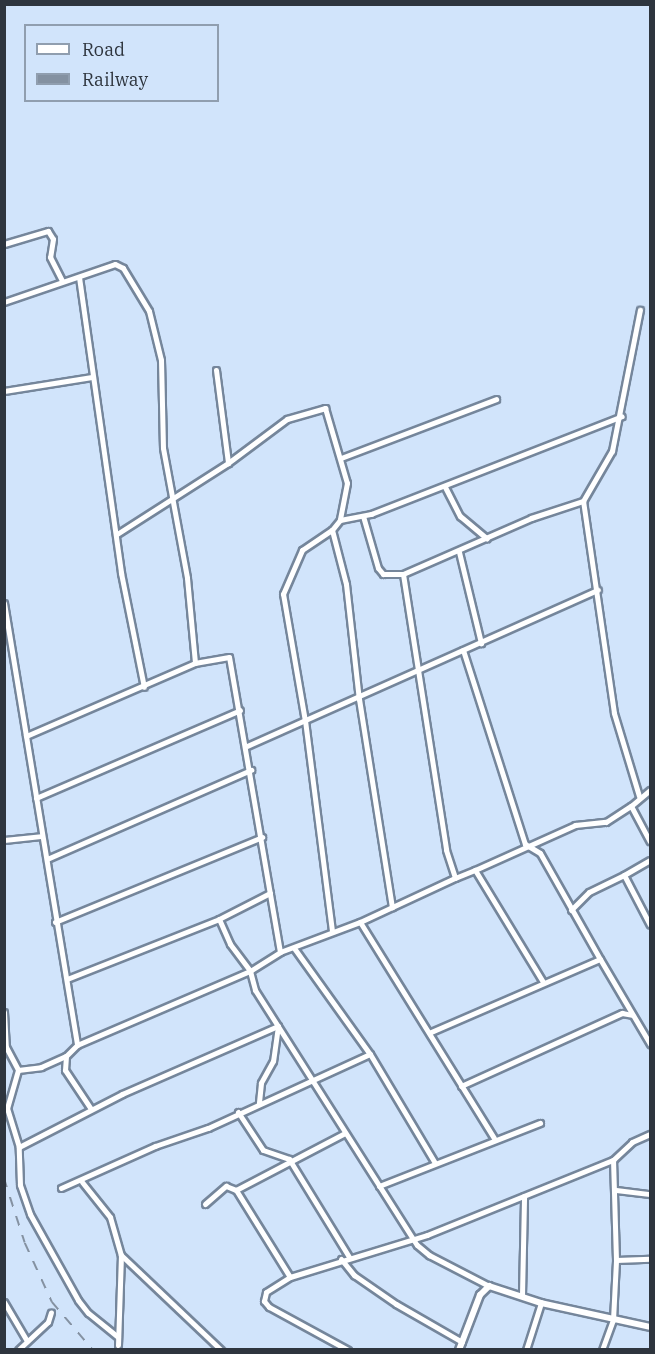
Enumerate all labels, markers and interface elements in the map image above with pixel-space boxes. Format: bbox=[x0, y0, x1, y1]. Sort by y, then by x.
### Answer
legend bbox=[24, 24, 219, 102]
text: Road bbox=[82, 38, 125, 61]
text: Railway bbox=[82, 68, 148, 91]

